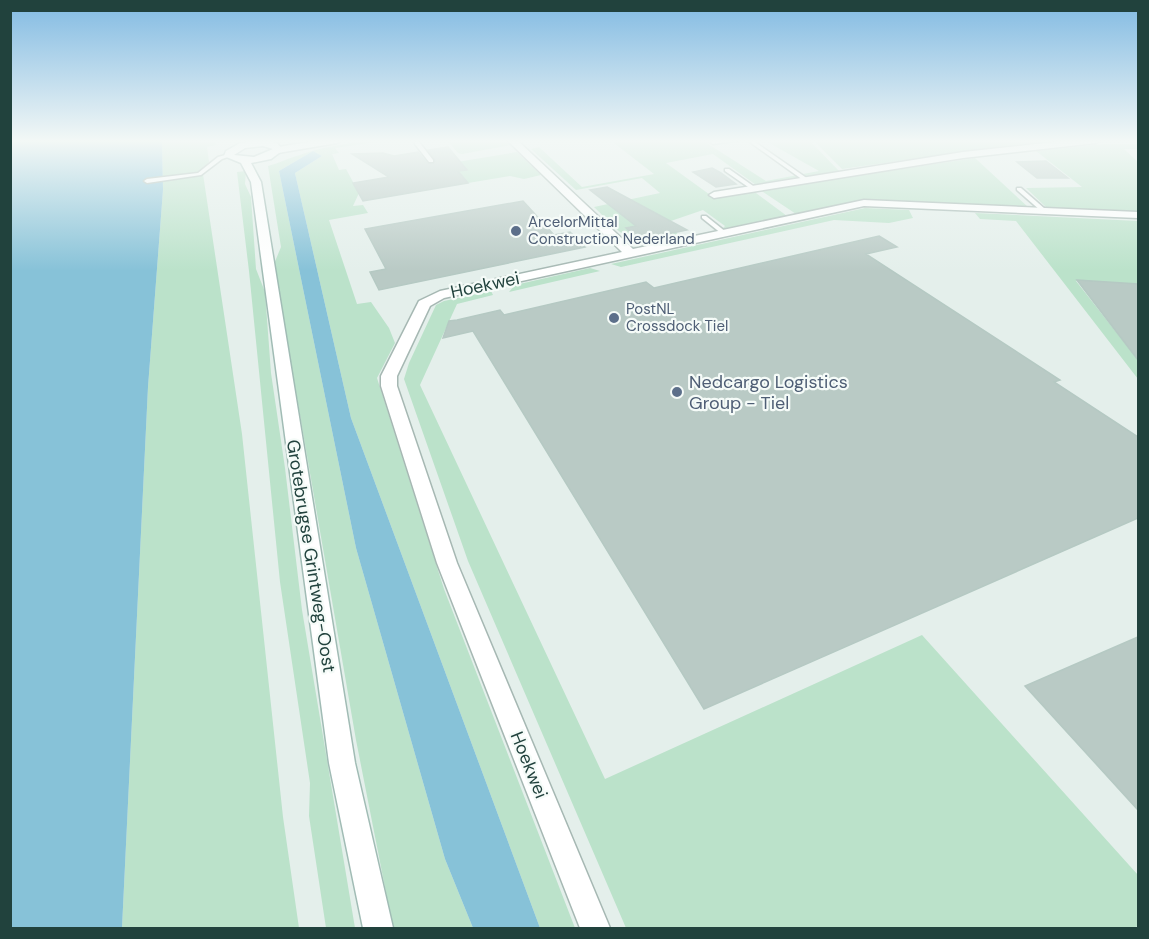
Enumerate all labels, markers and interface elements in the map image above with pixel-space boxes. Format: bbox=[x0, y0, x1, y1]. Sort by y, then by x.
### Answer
place label: ArcelorMittal Construction Nederland bbox=[528, 212, 695, 249]
marker: ArcelorMittal Construction Nederland bbox=[509, 224, 523, 238]
street label: Hoekwei bbox=[448, 266, 522, 304]
place label: PostNL Crossdock Tiel bbox=[626, 299, 728, 336]
marker: PostNL Crossdock Tiel bbox=[607, 311, 621, 325]
place label: Nedcargo Logistics Group - Tiel bbox=[689, 370, 848, 415]
marker: Nedcargo Logistics Group - Tiel bbox=[670, 385, 684, 399]
street label: Grotebrugse Grintweg-Oost bbox=[281, 438, 341, 674]
street label: Hoekwei bbox=[505, 728, 553, 802]

